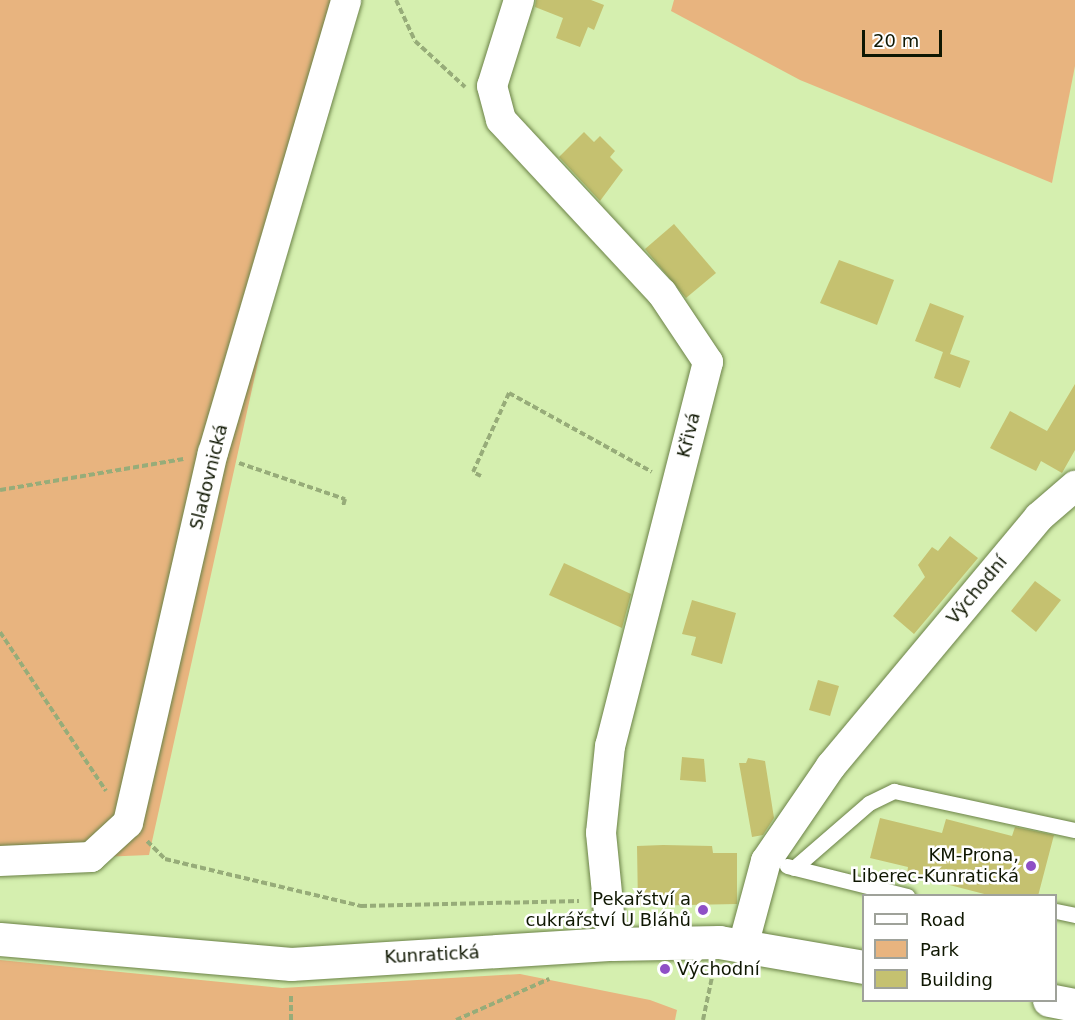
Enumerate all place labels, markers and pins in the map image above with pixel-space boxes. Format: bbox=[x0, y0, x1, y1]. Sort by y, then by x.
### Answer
place label: KM-Prona, Liberec-Kunratická bbox=[852, 845, 1019, 888]
marker: KM-Prona, Liberec-Kunratická bbox=[1024, 859, 1038, 873]
place label: Pekařství a cukrářství U Bláhů bbox=[526, 889, 691, 932]
marker: Pekařství a cukrářství U Bláhů bbox=[696, 903, 710, 917]
place label: Východní bbox=[677, 958, 760, 980]
marker: Východní bbox=[658, 962, 672, 976]

